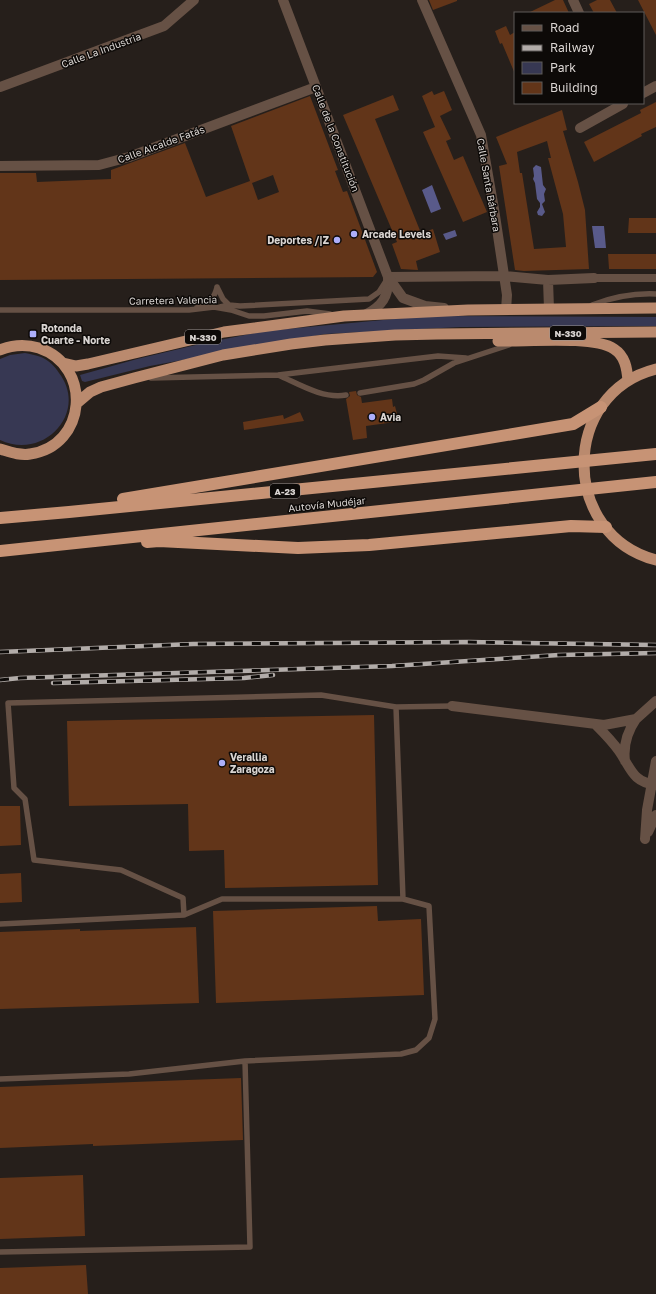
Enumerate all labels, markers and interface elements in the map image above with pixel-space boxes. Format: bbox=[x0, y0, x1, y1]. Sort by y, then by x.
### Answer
legend bbox=[514, 12, 644, 104]
text: Road bbox=[550, 20, 579, 35]
street label: Calle La Industria bbox=[59, 30, 143, 70]
text: Railway bbox=[550, 40, 595, 55]
text: Park bbox=[550, 60, 576, 75]
text: Building bbox=[550, 80, 598, 95]
street label: Calle de la Constitución bbox=[310, 83, 362, 193]
street label: Calle Alcalde Fatás bbox=[116, 123, 206, 165]
street label: Calle Santa Bárbara bbox=[475, 137, 503, 233]
place label: Arcade Levels bbox=[362, 228, 431, 240]
marker: Arcade Levels bbox=[349, 229, 359, 239]
place label: Deportes /|Z bbox=[267, 234, 329, 246]
marker: Deportes /|Z bbox=[332, 235, 342, 245]
street label: Carretera Valencia bbox=[129, 293, 217, 307]
place label: Rotonda Cuarte - Norte bbox=[41, 322, 110, 346]
road number: N-330 bbox=[550, 326, 586, 340]
marker: Rotonda Cuarte - Norte bbox=[28, 329, 38, 339]
road number: N-330 bbox=[185, 330, 221, 344]
place label: Avia bbox=[380, 411, 401, 423]
marker: Avia bbox=[367, 412, 377, 422]
road number: A-23 bbox=[270, 484, 300, 498]
street label: Autovía Mudéjar bbox=[288, 494, 366, 514]
place label: Verallia Zaragoza bbox=[230, 751, 275, 775]
marker: Verallia Zaragoza bbox=[217, 758, 227, 768]

